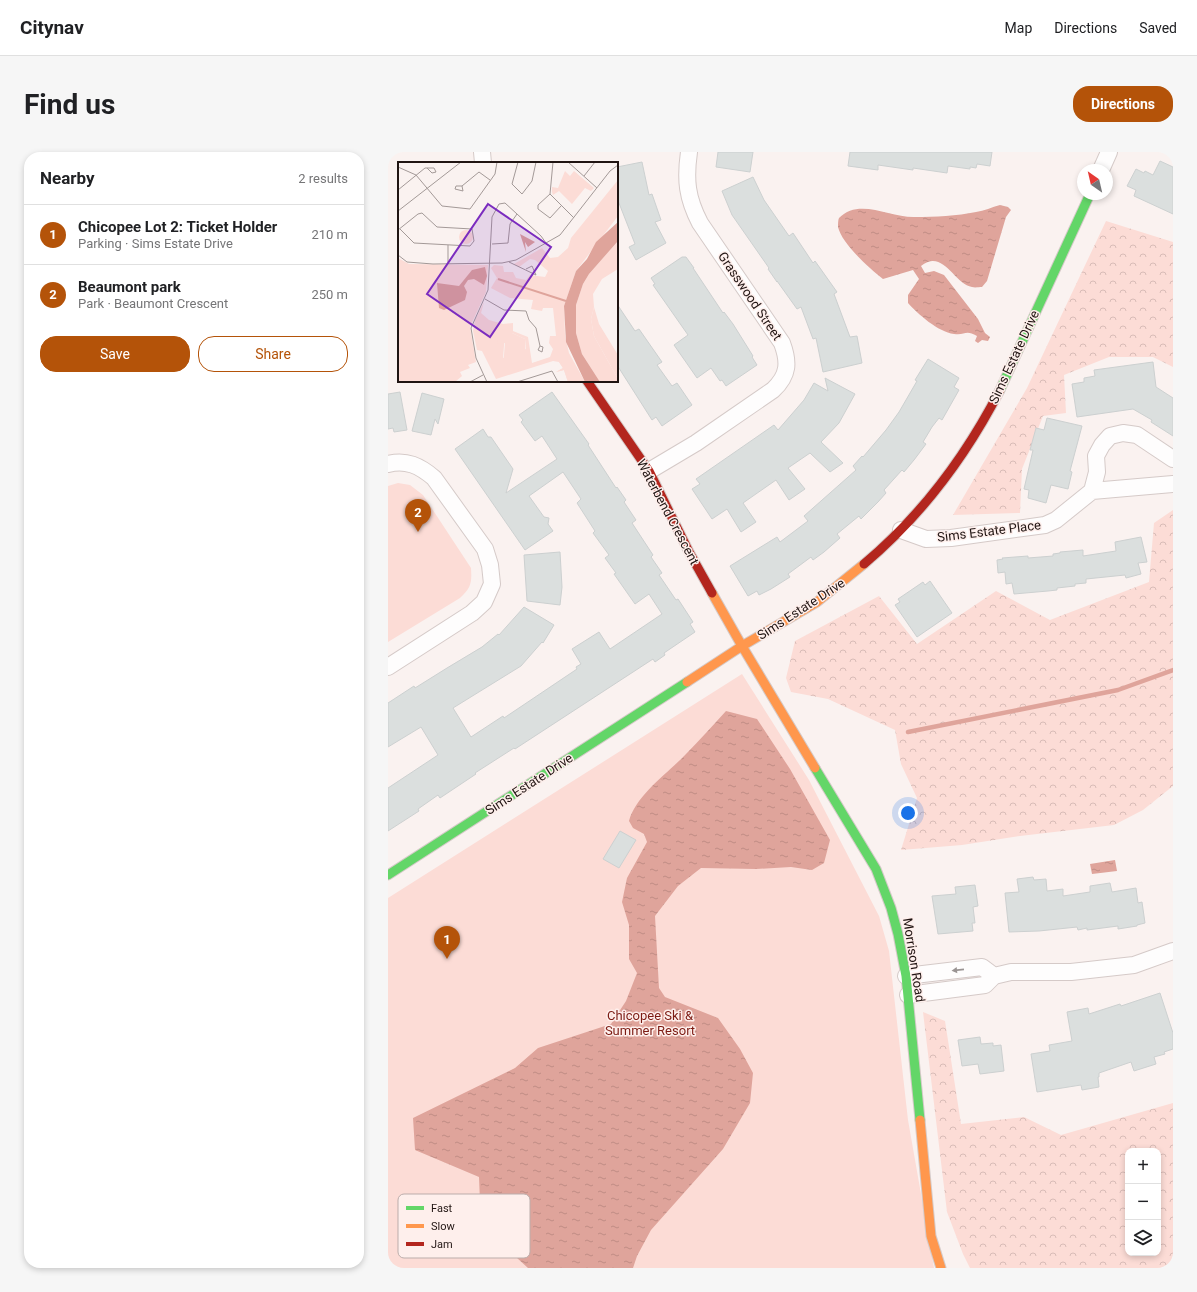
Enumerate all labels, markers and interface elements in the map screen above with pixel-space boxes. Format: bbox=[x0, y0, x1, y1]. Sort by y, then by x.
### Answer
text: Citynav bbox=[20, 16, 84, 39]
text: Map bbox=[1005, 20, 1032, 36]
text: Directions bbox=[1054, 20, 1117, 36]
text: Saved bbox=[1139, 20, 1177, 36]
button: Directions bbox=[1073, 86, 1173, 122]
text: Find us bbox=[24, 88, 115, 121]
inset map bbox=[398, 162, 618, 382]
north arrow bbox=[1077, 164, 1113, 200]
text: Nearby bbox=[40, 168, 95, 188]
text: 2 results bbox=[298, 171, 348, 186]
text: Chicopee Lot 2: Ticket Holder bbox=[78, 218, 277, 236]
text: 1 bbox=[49, 227, 57, 242]
text: 210 m bbox=[311, 227, 348, 242]
text: Parking · Sims Estate Drive bbox=[78, 236, 233, 251]
street label: Grasswood Street bbox=[715, 249, 785, 343]
text: Beaumont park bbox=[78, 278, 181, 296]
text: 2 bbox=[49, 287, 57, 302]
text: 250 m bbox=[311, 287, 348, 302]
text: Park · Beaumont Crescent bbox=[78, 296, 228, 311]
street label: Sims Estate Drive bbox=[986, 308, 1042, 406]
button: Save bbox=[40, 336, 190, 372]
button: Share bbox=[198, 336, 348, 372]
street label: Waterbend Crescent bbox=[634, 457, 702, 567]
pin: 2 bbox=[405, 499, 431, 532]
street label: Sims Estate Place bbox=[936, 517, 1042, 545]
street label: Sims Estate Drive bbox=[754, 575, 848, 643]
street label: Sims Estate Drive bbox=[482, 750, 576, 818]
your location bbox=[898, 803, 918, 823]
street label: Morrison Road bbox=[900, 917, 928, 1003]
pin: 1 bbox=[434, 926, 460, 959]
one-way arrow bbox=[952, 967, 964, 973]
park label: Chicopee Ski & Summer Resort bbox=[605, 1008, 695, 1038]
map controls bbox=[1125, 1148, 1161, 1256]
button: + bbox=[1125, 1148, 1161, 1184]
button: − bbox=[1125, 1184, 1161, 1220]
legend bbox=[398, 1194, 530, 1258]
text: Fast bbox=[431, 1202, 453, 1215]
text: Slow bbox=[431, 1220, 455, 1233]
button: layers bbox=[1125, 1220, 1161, 1256]
text: Jam bbox=[431, 1238, 453, 1251]

